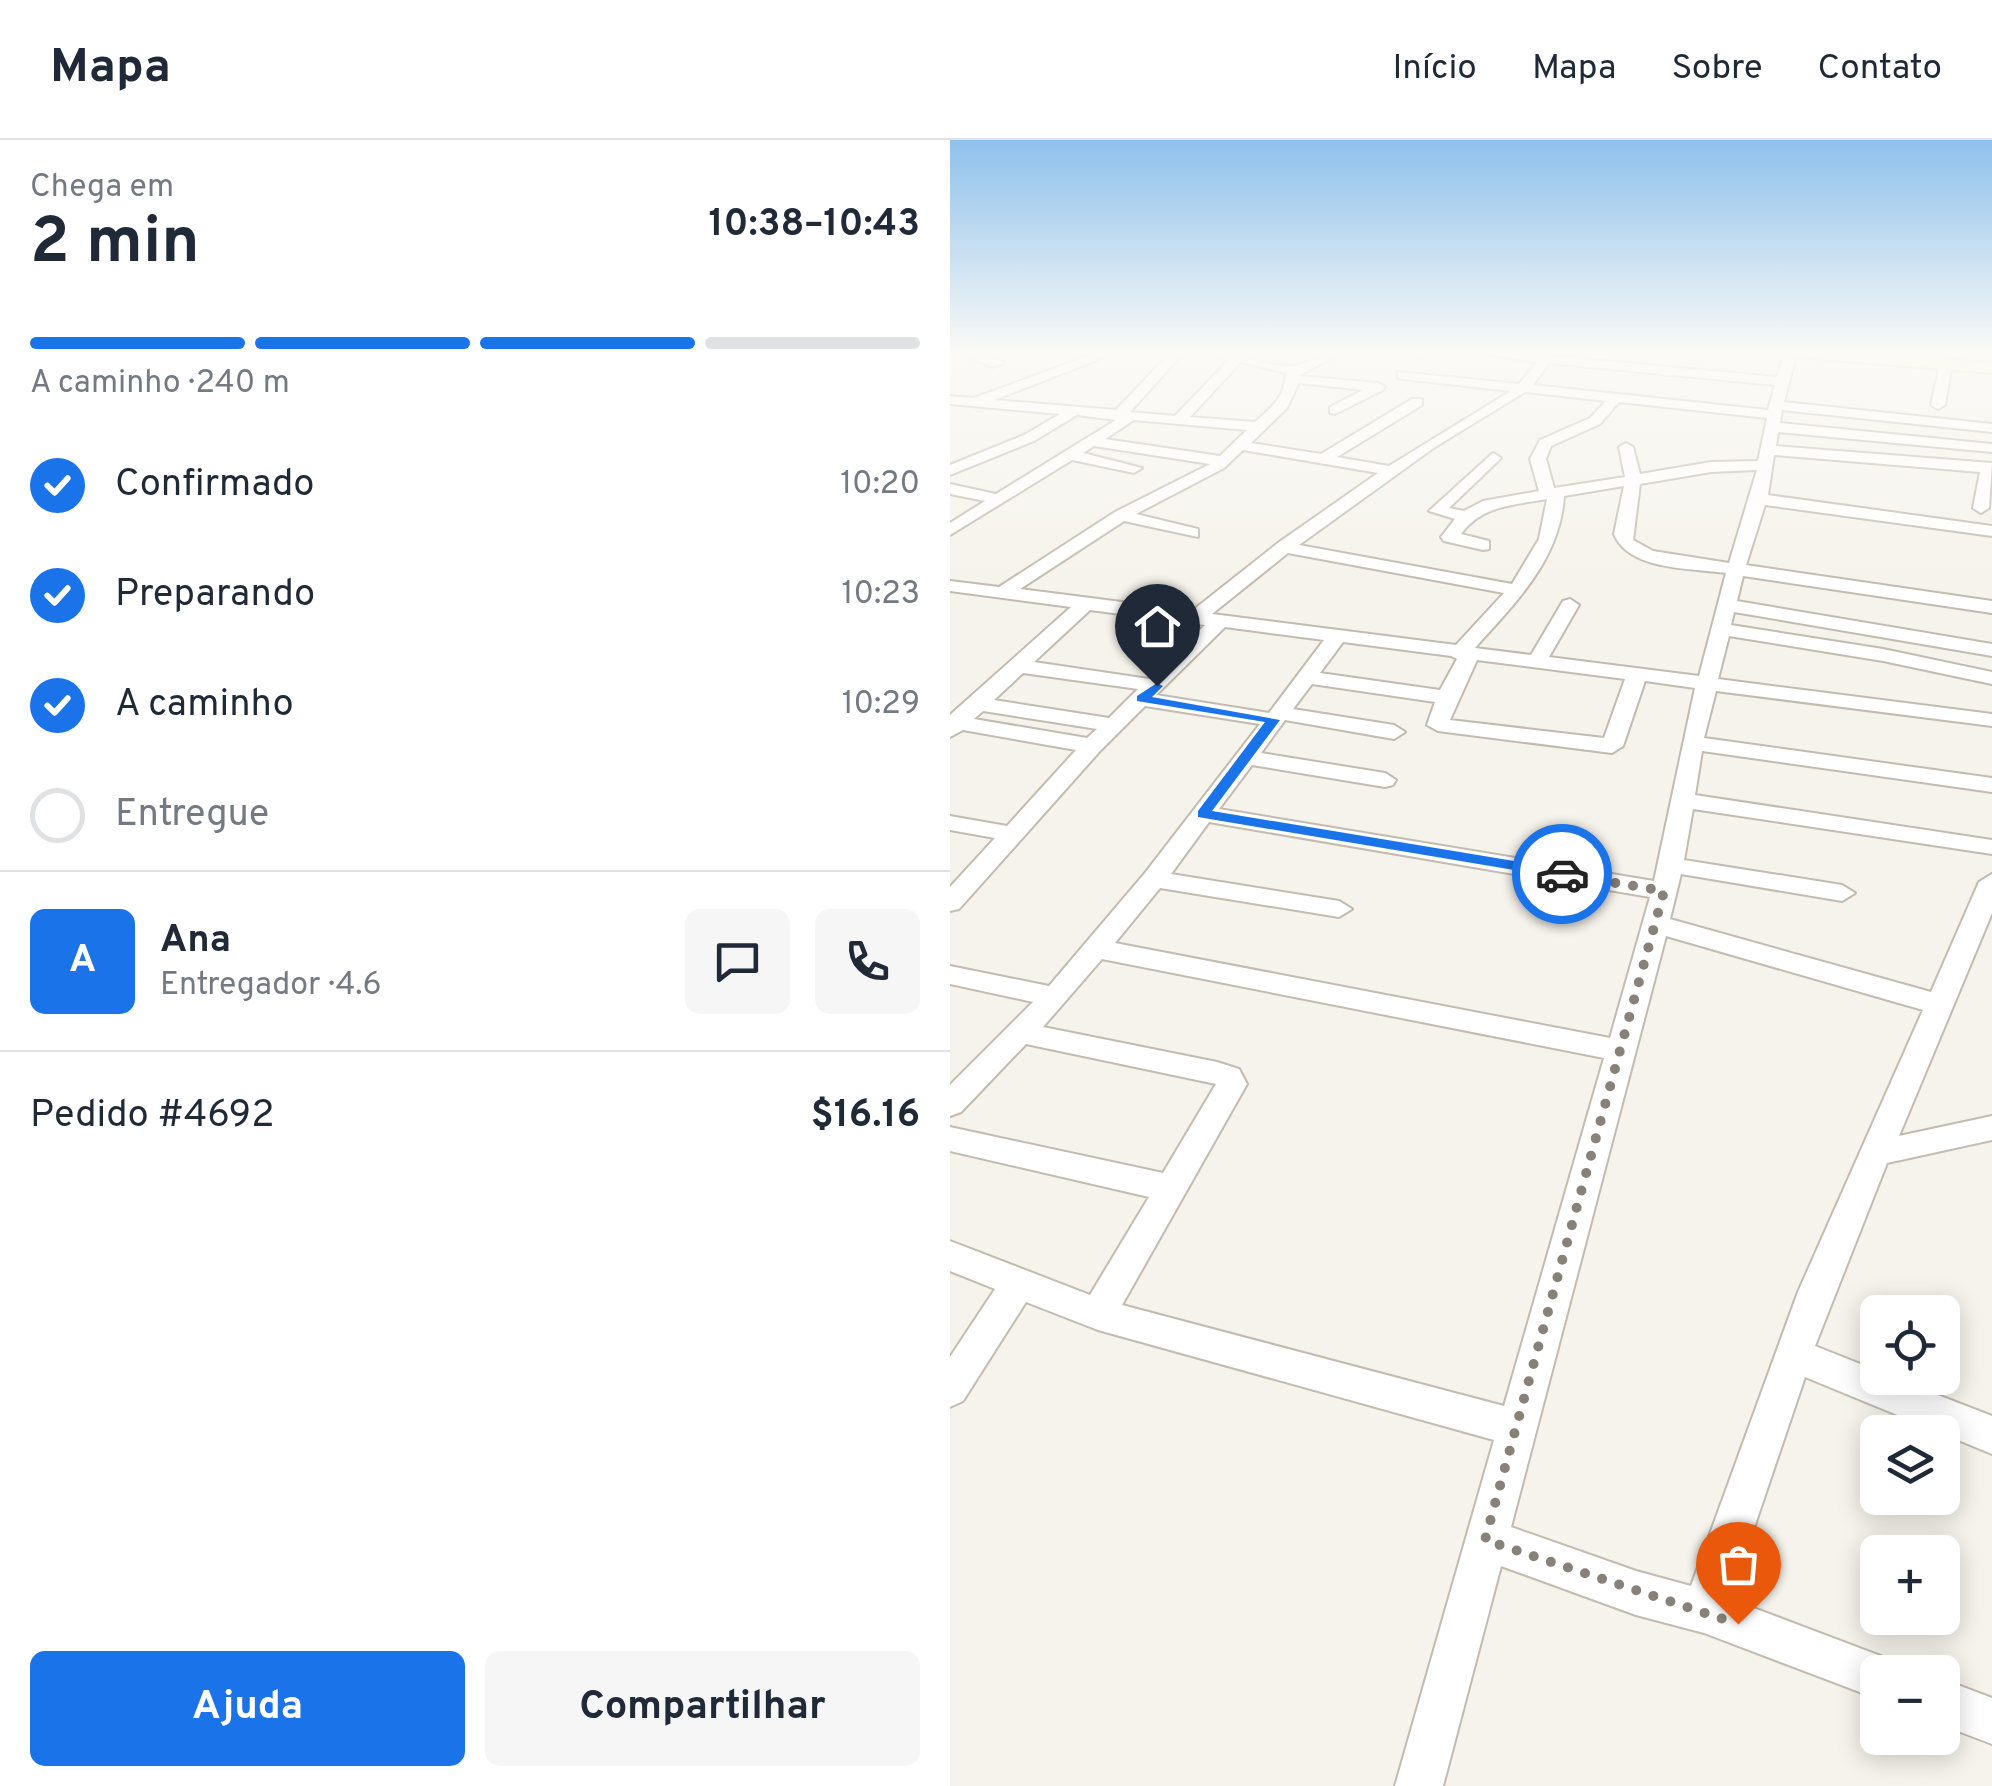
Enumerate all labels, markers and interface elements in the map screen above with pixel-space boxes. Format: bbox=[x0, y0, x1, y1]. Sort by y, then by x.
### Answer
text: Mapa bbox=[50, 39, 171, 99]
text: Início bbox=[1393, 47, 1477, 91]
text: Mapa bbox=[1532, 47, 1617, 91]
text: Sobre bbox=[1672, 47, 1762, 91]
text: Contato bbox=[1817, 47, 1942, 91]
text: Chega em bbox=[30, 168, 174, 208]
text: 10:38–10:43 bbox=[708, 201, 920, 250]
text: 2 min bbox=[30, 204, 200, 286]
text: A caminho · 240 m bbox=[30, 364, 290, 404]
icon: check bbox=[30, 458, 85, 513]
text: Confirmado bbox=[115, 461, 315, 510]
text: 10:20 bbox=[840, 465, 920, 505]
icon: check bbox=[30, 568, 85, 623]
text: Preparando bbox=[115, 571, 315, 620]
text: 10:23 bbox=[841, 575, 920, 615]
pin bbox=[1115, 584, 1200, 687]
icon: home bbox=[1130, 599, 1185, 654]
icon: check bbox=[30, 678, 85, 733]
text: A caminho bbox=[115, 681, 294, 730]
text: 10:29 bbox=[842, 685, 920, 725]
text: Entregue bbox=[115, 791, 269, 840]
courier bbox=[1512, 824, 1612, 924]
icon: car bbox=[1535, 847, 1590, 902]
button: chat bbox=[685, 909, 790, 1014]
button: phone bbox=[815, 909, 920, 1014]
text: Ana bbox=[160, 917, 231, 966]
text: A bbox=[69, 937, 96, 986]
text: Entregador · 4.6 bbox=[160, 966, 382, 1006]
text: Pedido #4692 bbox=[30, 1092, 275, 1141]
text: $16.16 bbox=[811, 1092, 920, 1141]
map controls bbox=[1860, 1295, 1960, 1755]
button: locate bbox=[1860, 1295, 1960, 1395]
button: layers bbox=[1860, 1415, 1960, 1515]
pin bbox=[1696, 1522, 1781, 1625]
button: + bbox=[1860, 1535, 1960, 1635]
icon: bag bbox=[1711, 1537, 1766, 1592]
button: Ajuda bbox=[30, 1651, 465, 1766]
button: Compartilhar bbox=[485, 1651, 920, 1766]
button: − bbox=[1860, 1655, 1960, 1755]

